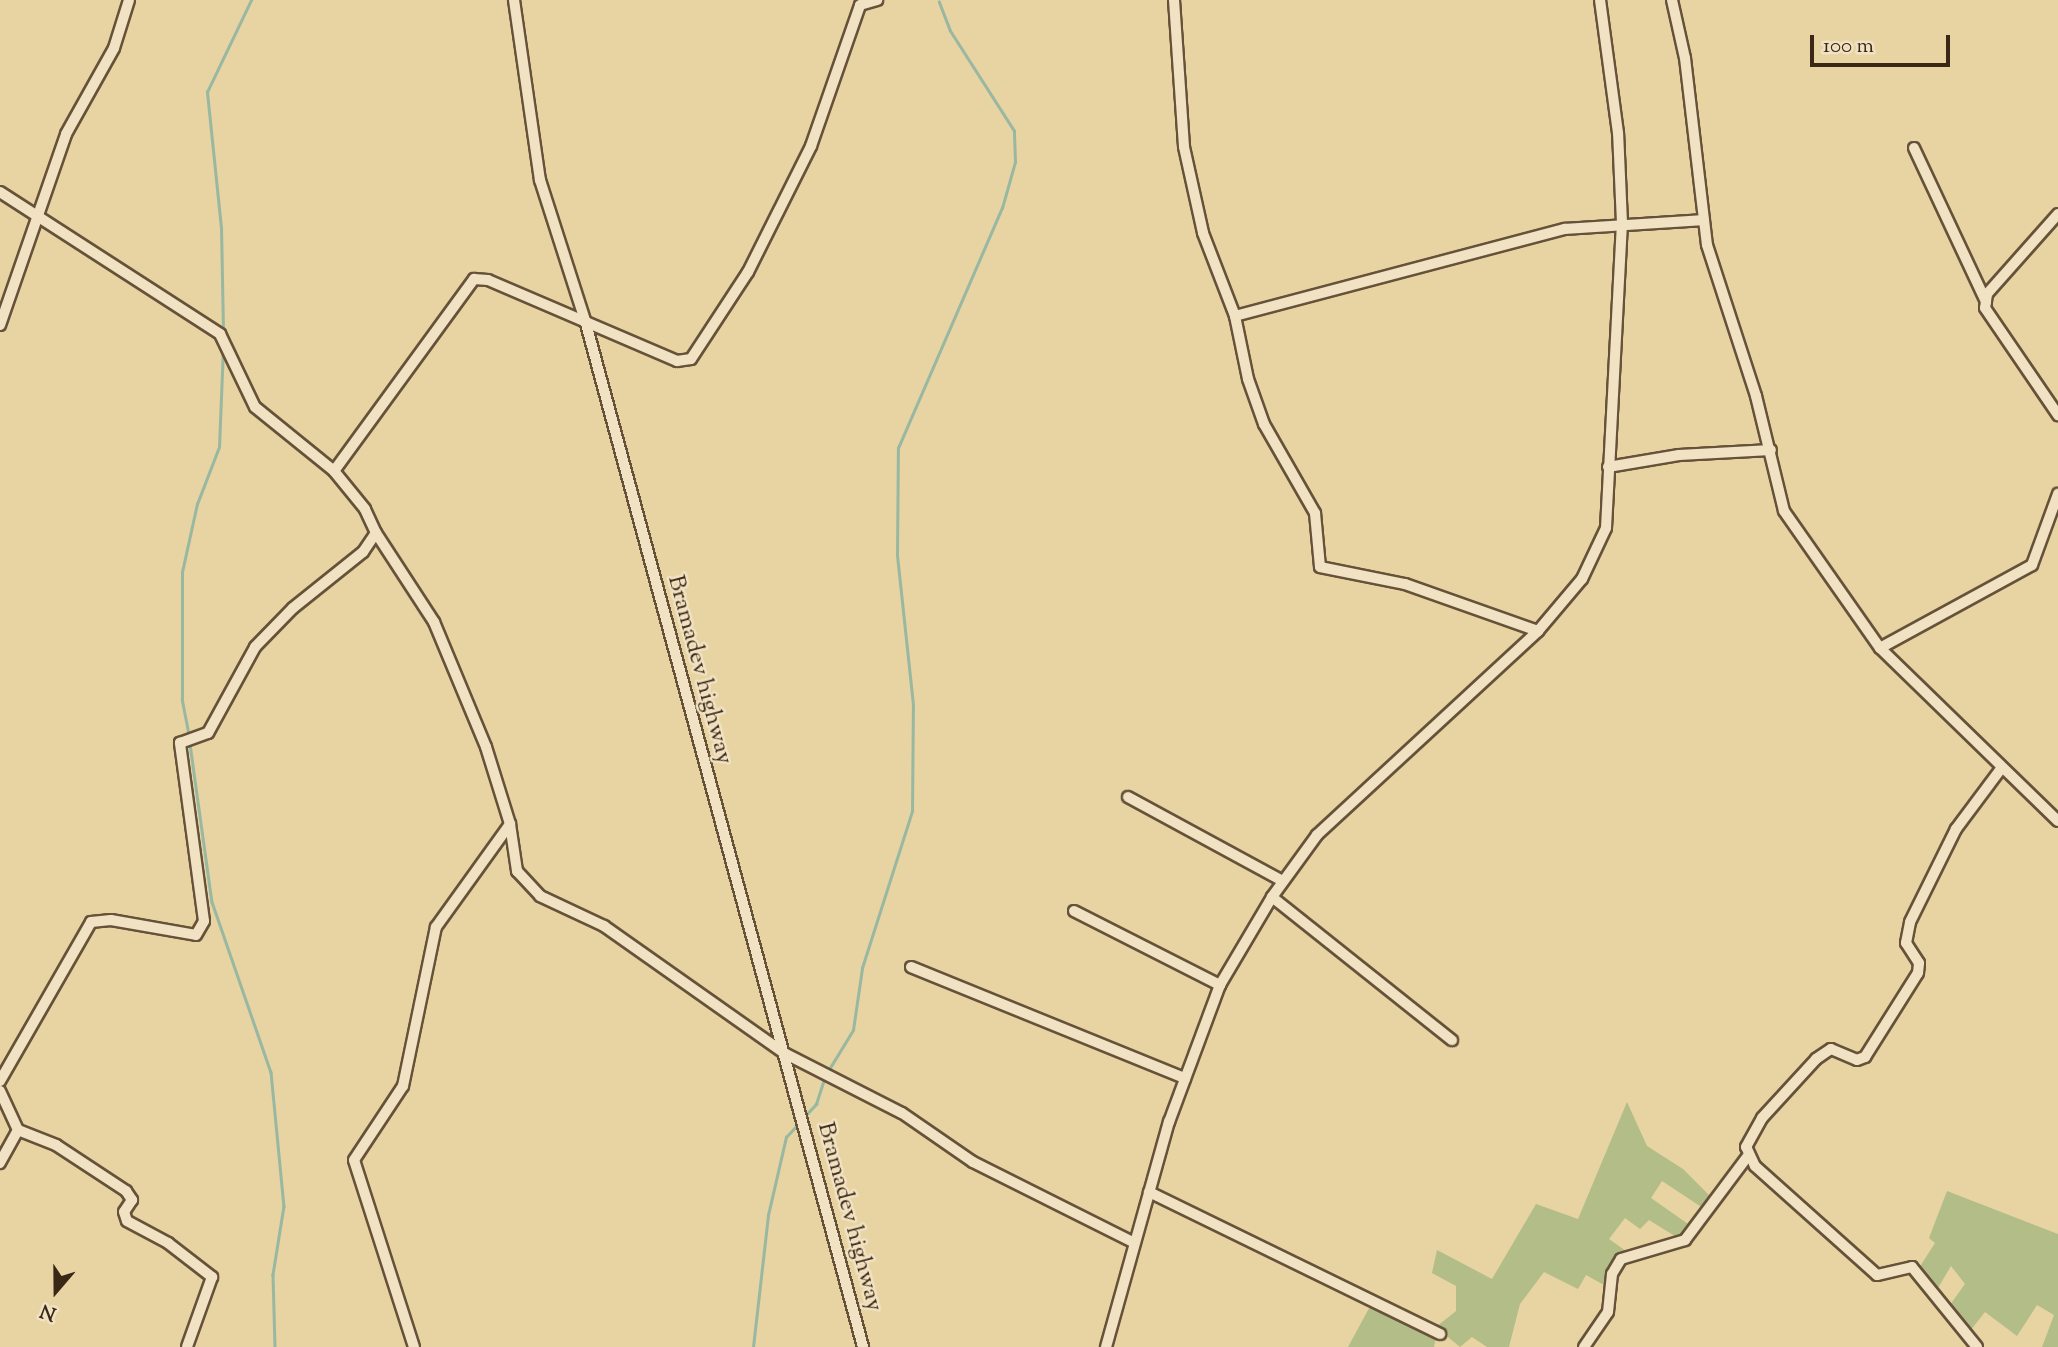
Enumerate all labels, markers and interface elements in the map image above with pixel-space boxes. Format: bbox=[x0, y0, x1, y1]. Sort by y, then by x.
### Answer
scale bar bbox=[1813, 21, 1953, 65]
text: 100 m bbox=[1823, 32, 1874, 62]
street label: Bramadev highway bbox=[660, 572, 738, 768]
street label: Bramadev highway bbox=[810, 1119, 888, 1315]
north arrow bbox=[21, 1256, 91, 1326]
text: N bbox=[37, 1296, 60, 1326]

